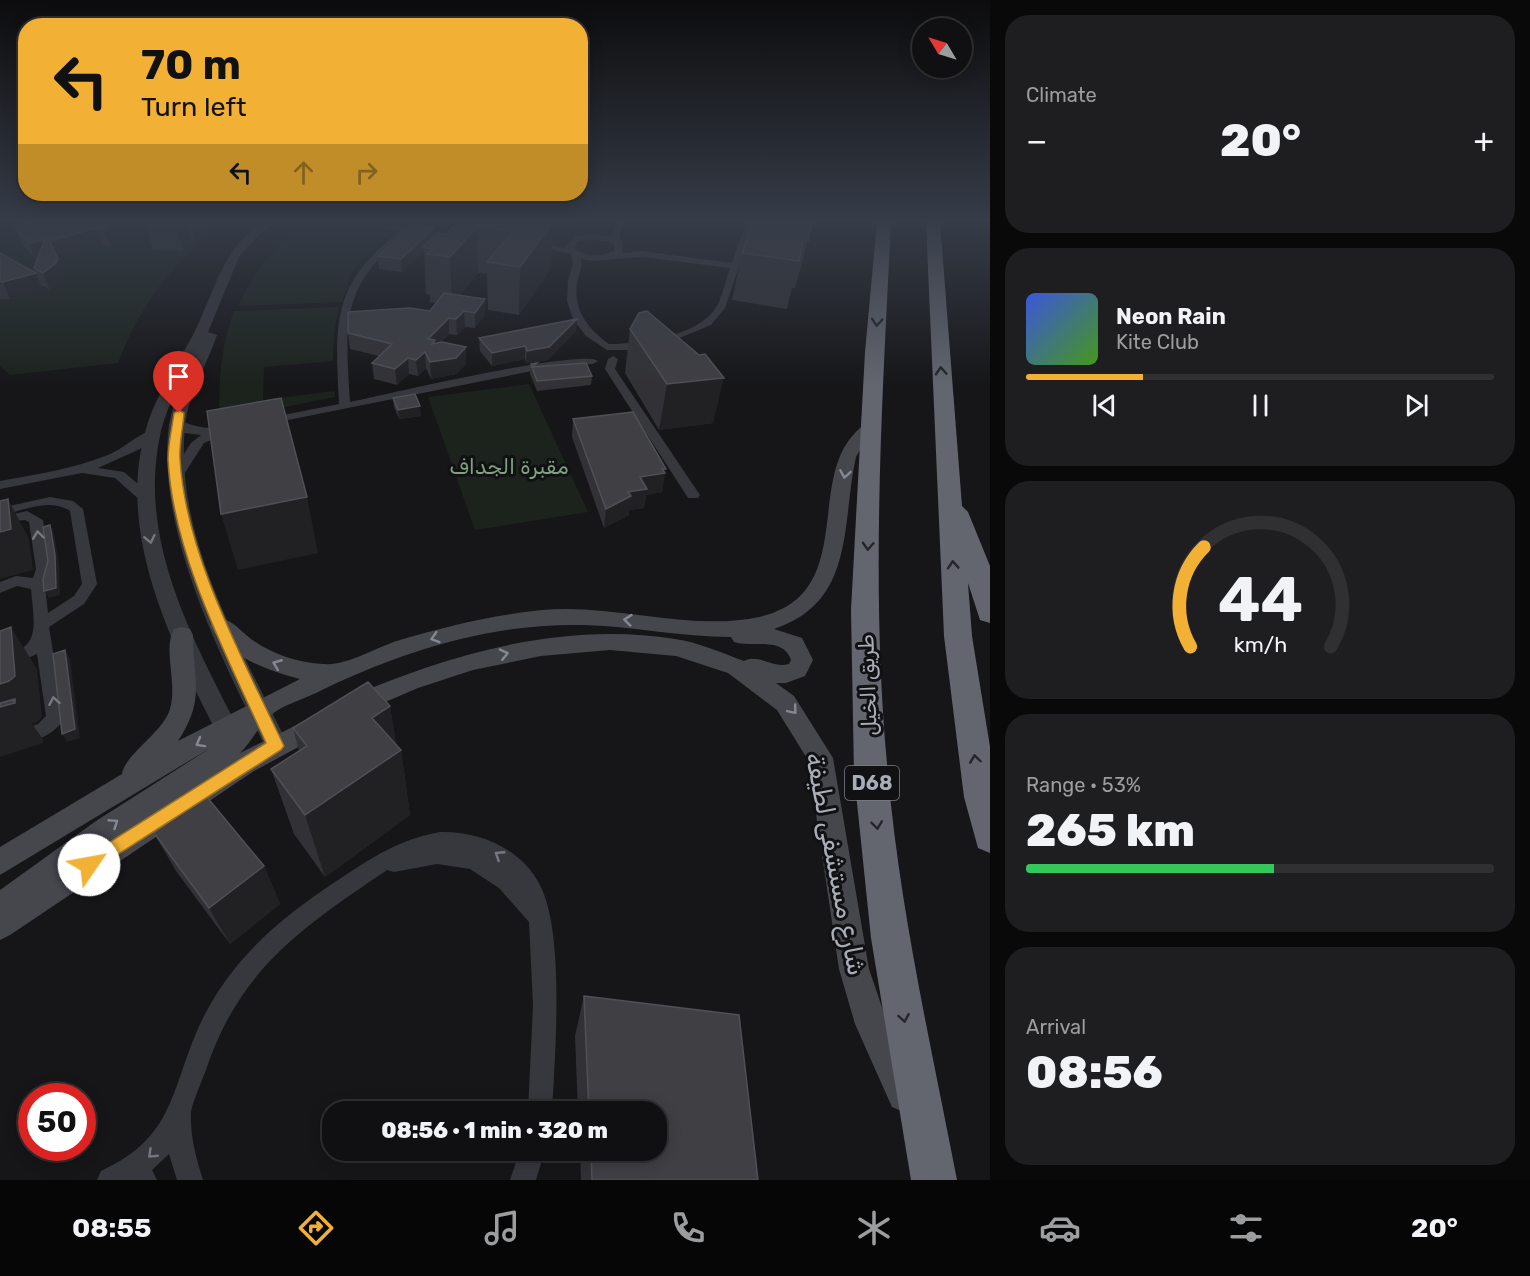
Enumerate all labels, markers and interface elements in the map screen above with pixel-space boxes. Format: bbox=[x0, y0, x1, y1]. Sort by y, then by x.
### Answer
north arrow bbox=[912, 18, 972, 78]
map controls bbox=[912, 18, 972, 78]
text: 70 m bbox=[141, 40, 241, 90]
icon: left bbox=[42, 42, 120, 120]
text: Climate bbox=[1026, 83, 1097, 107]
text: Turn left bbox=[141, 91, 246, 123]
text: 20° bbox=[1220, 114, 1301, 167]
text: − bbox=[1026, 121, 1047, 160]
text: + bbox=[1473, 121, 1494, 160]
icon: left bbox=[224, 156, 257, 189]
icon: ahead bbox=[287, 156, 320, 189]
icon: right bbox=[350, 156, 383, 189]
text: Neon Rain bbox=[1116, 303, 1226, 330]
one-way arrow bbox=[871, 318, 884, 327]
text: Kite Club bbox=[1116, 330, 1199, 354]
pin bbox=[153, 351, 204, 413]
icon: arrive bbox=[162, 360, 195, 393]
one-way arrow bbox=[935, 366, 948, 375]
icon: previous bbox=[1088, 389, 1121, 422]
icon: pause bbox=[1244, 389, 1277, 422]
icon: next bbox=[1400, 389, 1433, 422]
park label: مقبرة الجداف bbox=[449, 454, 569, 479]
one-way arrow bbox=[839, 468, 852, 478]
one-way arrow bbox=[33, 530, 45, 539]
one-way arrow bbox=[143, 534, 156, 544]
one-way arrow bbox=[861, 542, 874, 551]
one-way arrow bbox=[947, 561, 960, 570]
text: 44 bbox=[1217, 563, 1303, 637]
one-way arrow bbox=[624, 614, 633, 627]
one-way arrow bbox=[430, 631, 441, 643]
text: km/h bbox=[1233, 632, 1287, 657]
street label: طريق الخيل bbox=[853, 634, 882, 736]
one-way arrow bbox=[499, 648, 509, 661]
one-way arrow bbox=[272, 659, 283, 671]
one-way arrow bbox=[48, 696, 60, 705]
one-way arrow bbox=[786, 703, 797, 714]
one-way arrow bbox=[196, 736, 207, 747]
street label: شارع مستشفى لطيفة bbox=[797, 750, 872, 979]
one-way arrow bbox=[970, 754, 982, 764]
road number: D68 bbox=[845, 766, 899, 800]
text: Range · 53% bbox=[1026, 773, 1141, 797]
text: 265 km bbox=[1026, 804, 1195, 857]
one-way arrow bbox=[108, 820, 119, 831]
one-way arrow bbox=[870, 820, 883, 829]
position arrow bbox=[57, 833, 121, 897]
one-way arrow bbox=[495, 851, 505, 863]
one-way arrow bbox=[897, 1012, 910, 1022]
text: Arrival bbox=[1026, 1015, 1086, 1039]
text: 08:56 bbox=[1026, 1046, 1163, 1099]
speed limit sign: 50 bbox=[18, 1083, 96, 1161]
text: 08:56 · 1 min · 320 m bbox=[381, 1117, 608, 1144]
one-way arrow bbox=[148, 1147, 158, 1158]
icon: directions bbox=[295, 1207, 337, 1249]
icon: music bbox=[481, 1207, 523, 1249]
icon: phone bbox=[667, 1207, 709, 1249]
icon: climate bbox=[853, 1207, 895, 1249]
icon: car bbox=[1039, 1207, 1081, 1249]
icon: filters bbox=[1225, 1207, 1267, 1249]
text: 08:55 bbox=[72, 1212, 151, 1244]
text: 20° bbox=[1411, 1212, 1458, 1244]

